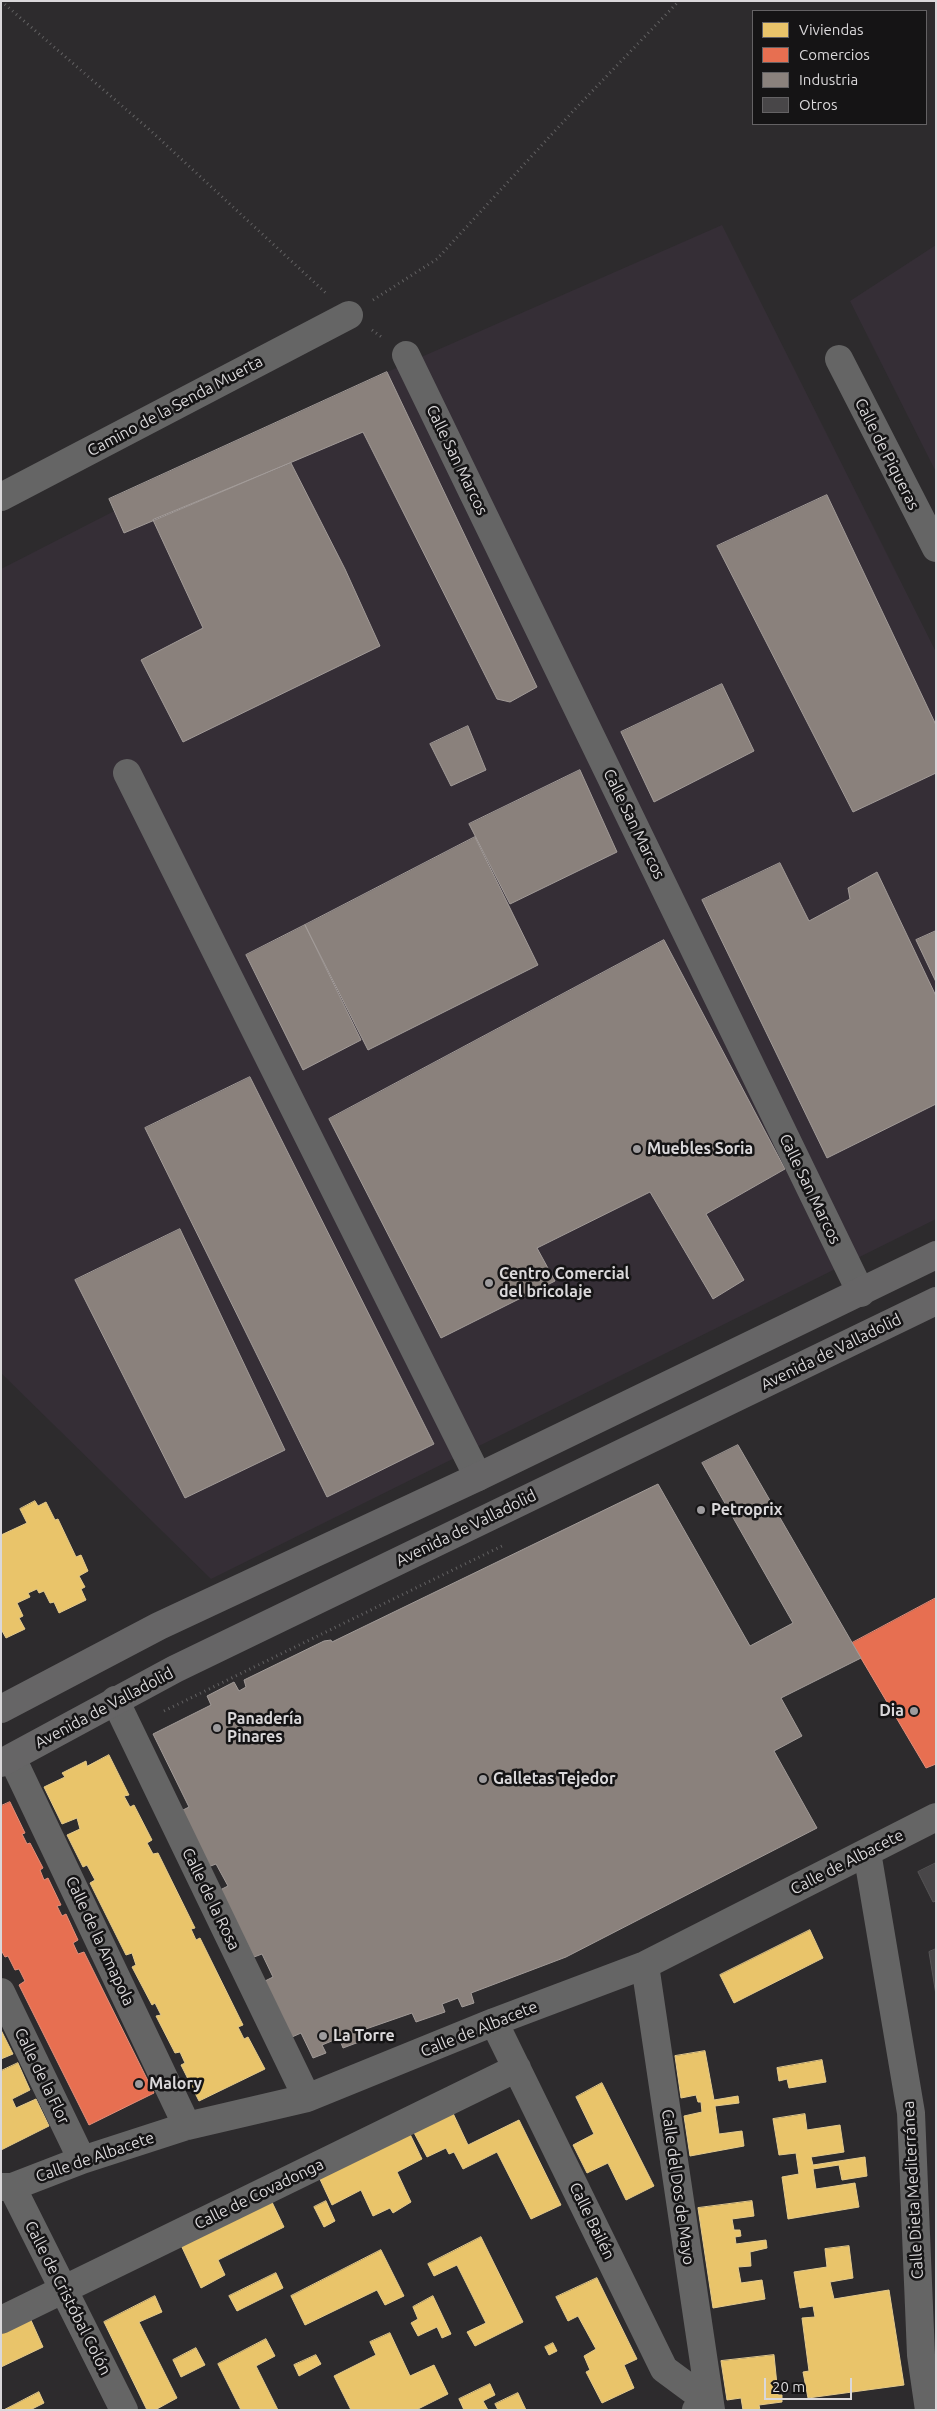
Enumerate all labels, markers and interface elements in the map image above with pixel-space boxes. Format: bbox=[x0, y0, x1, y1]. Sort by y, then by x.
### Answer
legend bbox=[752, 10, 927, 125]
text: Viviendas bbox=[799, 21, 863, 38]
text: Comercios bbox=[799, 46, 870, 63]
text: Industria bbox=[799, 71, 858, 88]
text: Otros bbox=[799, 96, 838, 113]
street label: Camino de la Senda Muerta bbox=[84, 352, 266, 460]
street label: Calle de Piqueras bbox=[851, 395, 923, 513]
street label: Calle San Marcos bbox=[422, 402, 492, 518]
street label: Calle San Marcos bbox=[599, 766, 669, 882]
street label: Calle San Marcos bbox=[775, 1131, 845, 1247]
place label: Muebles Soria bbox=[647, 1139, 753, 1159]
marker: Muebles Soria bbox=[631, 1143, 643, 1155]
place label: Centro Comercial del bricolaje bbox=[499, 1264, 629, 1302]
marker: Centro Comercial del bricolaje bbox=[483, 1277, 495, 1289]
street label: Avenida de Valladolid bbox=[758, 1310, 904, 1394]
street label: Avenida de Valladolid bbox=[393, 1486, 539, 1570]
place label: Petroprix bbox=[711, 1500, 782, 1520]
marker: Petroprix bbox=[695, 1504, 707, 1516]
street label: Avenida de Valladolid bbox=[32, 1663, 176, 1753]
place label: Dia bbox=[879, 1701, 904, 1721]
marker: Dia bbox=[908, 1705, 920, 1717]
place label: Panadería Pinares bbox=[227, 1709, 302, 1747]
marker: Panadería Pinares bbox=[211, 1722, 223, 1734]
place label: Galletas Tejedor bbox=[493, 1769, 616, 1789]
marker: Galletas Tejedor bbox=[477, 1773, 489, 1785]
street label: Calle de Albacete bbox=[787, 1825, 907, 1899]
street label: Calle de la Rosa bbox=[178, 1845, 244, 1953]
street label: Calle de la Amapola bbox=[62, 1873, 138, 2009]
street label: Calle de Albacete bbox=[418, 1997, 540, 2061]
street label: Calle de la Flor bbox=[10, 2025, 74, 2127]
place label: La Torre bbox=[333, 2026, 395, 2046]
marker: La Torre bbox=[317, 2030, 329, 2042]
place label: Malory bbox=[149, 2074, 202, 2094]
marker: Malory bbox=[133, 2078, 145, 2090]
street label: Calle Dieta Mediterránea bbox=[899, 2100, 927, 2280]
street label: Calle del Dos de Mayo bbox=[658, 2108, 698, 2266]
street label: Calle de Albacete bbox=[33, 2128, 157, 2186]
street label: Calle de Covadonga bbox=[191, 2154, 327, 2234]
street label: Calle Bailén bbox=[565, 2179, 619, 2263]
street label: Calle de Cristóbal Colón bbox=[21, 2218, 115, 2378]
scale bar bbox=[767, 2368, 854, 2400]
text: 20 m bbox=[772, 2378, 805, 2395]

